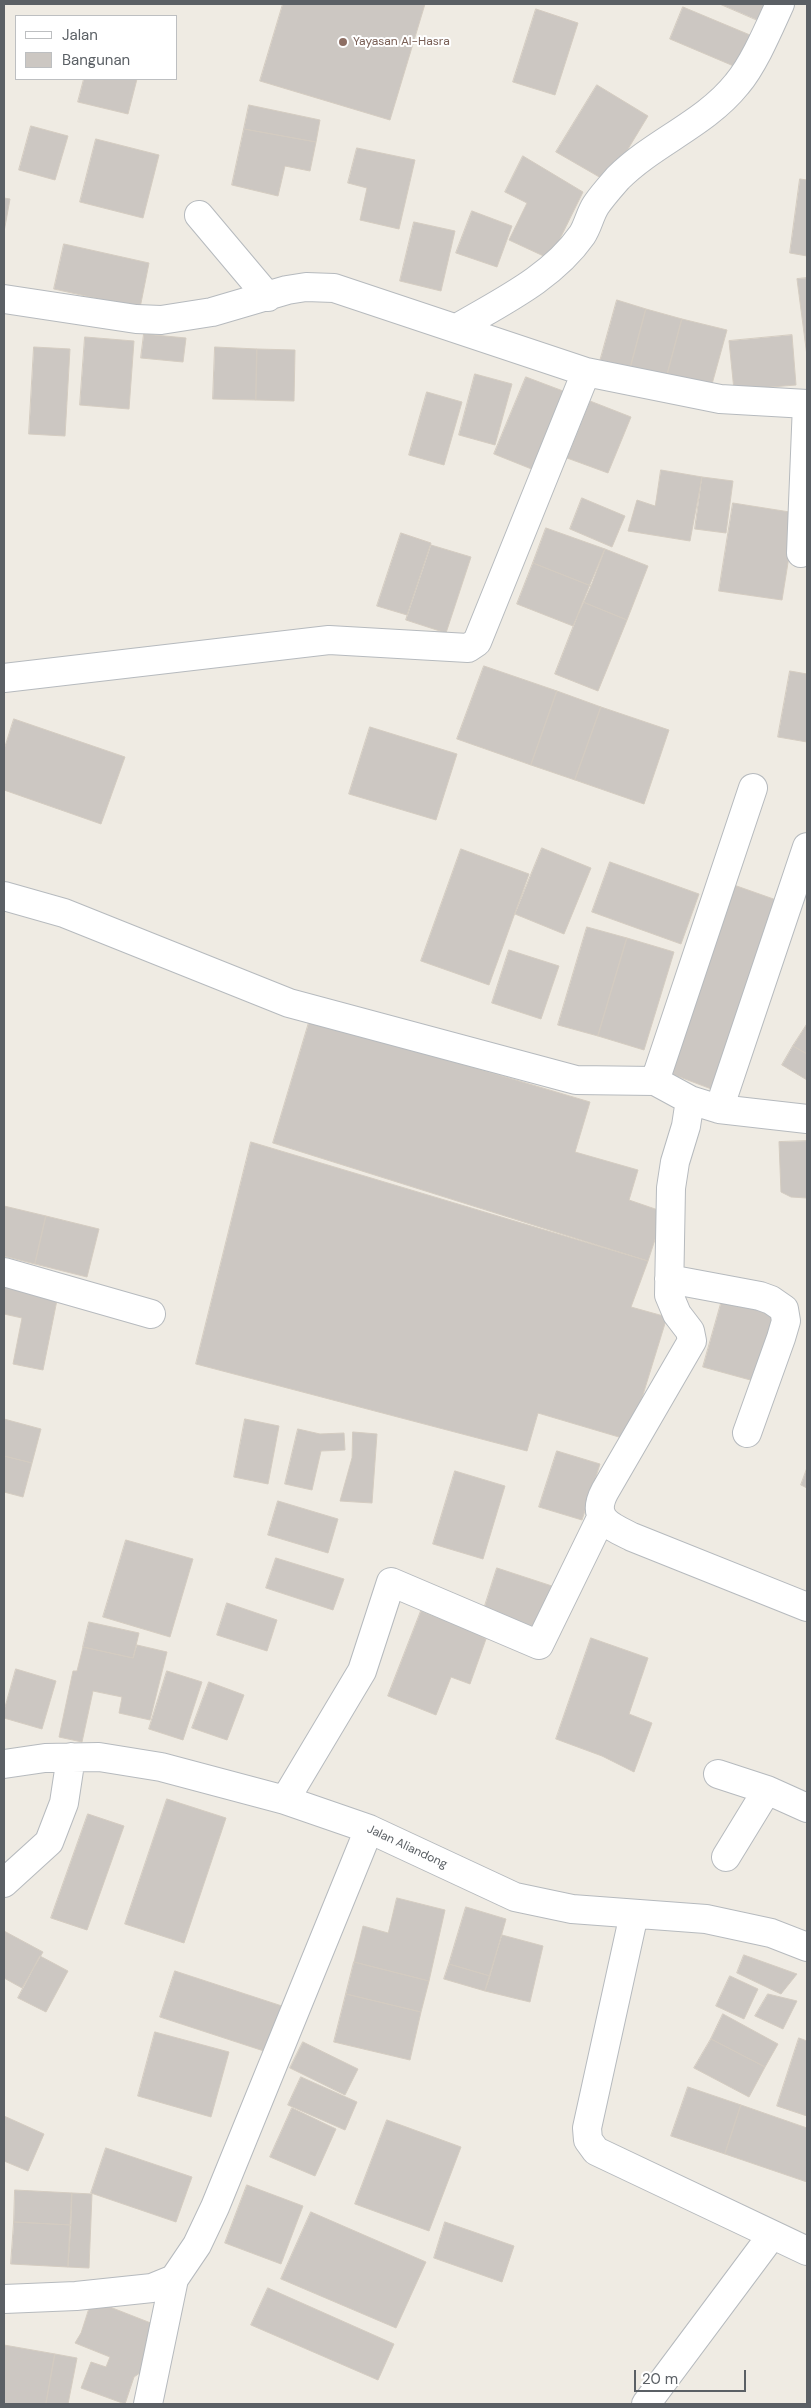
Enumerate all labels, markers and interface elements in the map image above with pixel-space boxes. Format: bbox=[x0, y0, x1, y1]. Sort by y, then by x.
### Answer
legend bbox=[15, 15, 178, 80]
text: Jalan bbox=[62, 25, 98, 45]
place label: Yayasan Al-Hasra bbox=[353, 35, 450, 49]
marker: Yayasan Al-Hasra bbox=[337, 36, 349, 48]
text: Bangunan bbox=[62, 50, 130, 70]
street label: Jalan Aliandong bbox=[365, 1822, 449, 1872]
scale bar bbox=[636, 2360, 748, 2392]
text: 20 m bbox=[642, 2369, 678, 2389]

